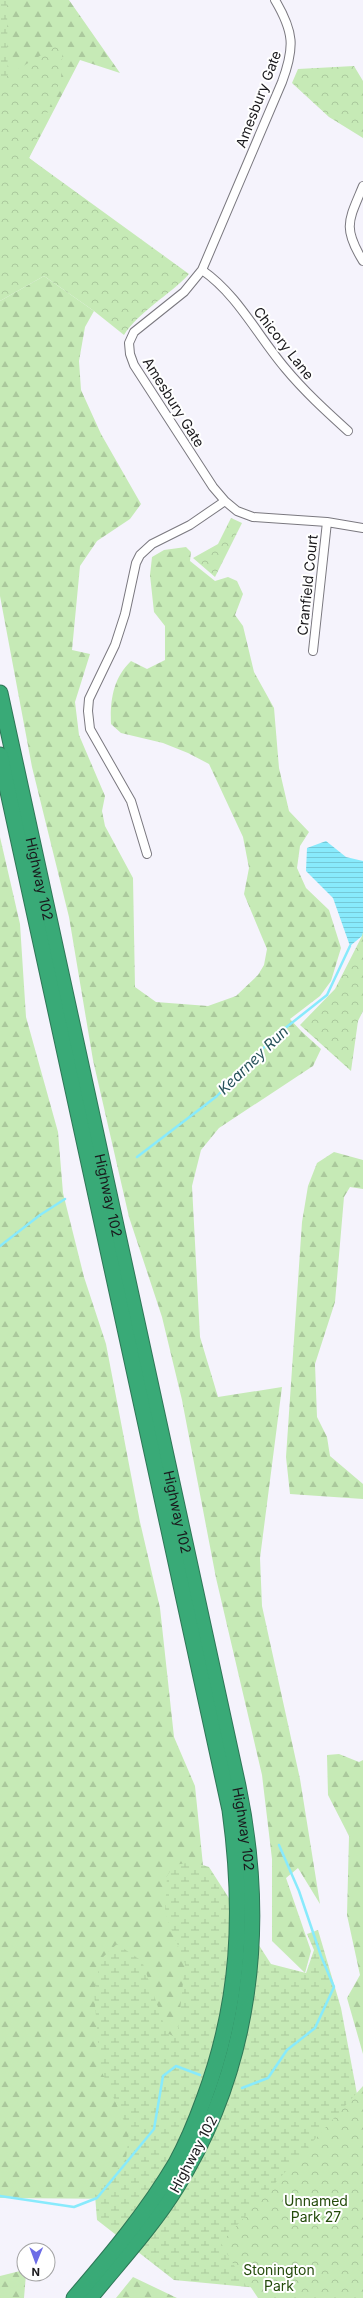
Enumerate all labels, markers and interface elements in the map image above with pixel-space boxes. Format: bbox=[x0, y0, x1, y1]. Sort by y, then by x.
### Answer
street label: Amesbury Gate bbox=[232, 48, 284, 150]
street label: Chicory Lane bbox=[250, 303, 318, 383]
street label: Amesbury Gate bbox=[140, 354, 208, 450]
street label: Cranfield Court bbox=[293, 533, 321, 636]
street label: Highway 102 bbox=[23, 835, 58, 922]
water label: Kearney Run bbox=[214, 1022, 292, 1098]
street label: Highway 102 bbox=[92, 1152, 127, 1238]
street label: Highway 102 bbox=[161, 1469, 196, 1555]
street label: Highway 102 bbox=[230, 1785, 259, 1872]
street label: Highway 102 bbox=[166, 2113, 220, 2195]
park label: Unnamed Park 27 bbox=[284, 2192, 348, 2225]
north arrow bbox=[16, 2242, 56, 2282]
park label: Stonington Park bbox=[243, 2261, 315, 2294]
text: N bbox=[32, 2265, 40, 2279]

